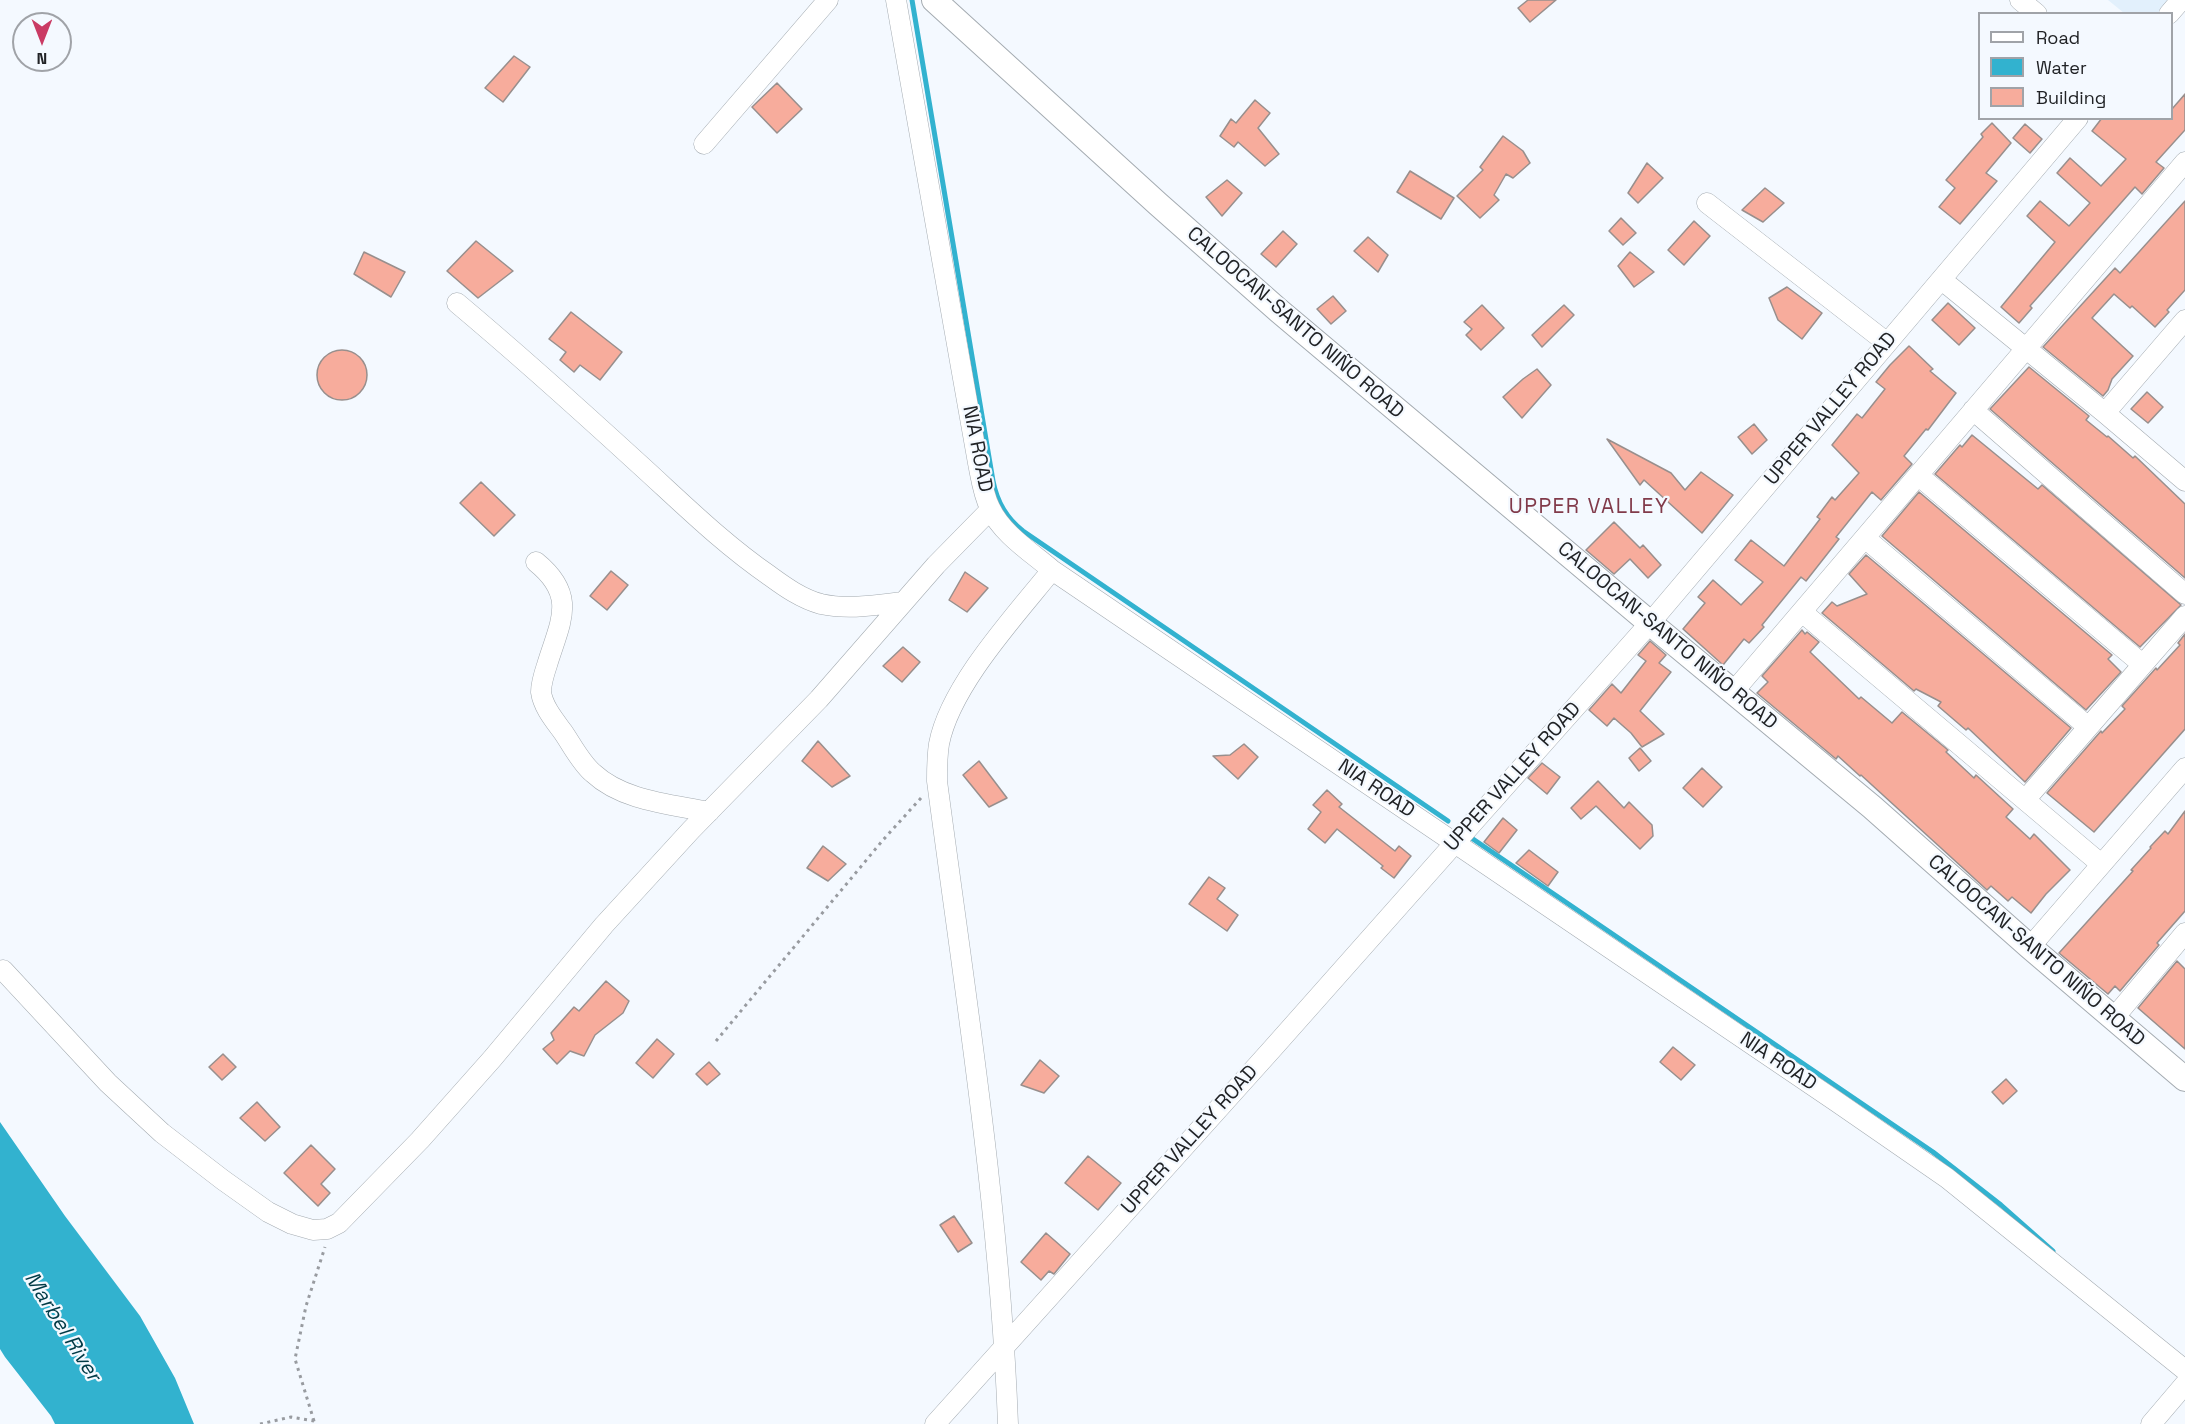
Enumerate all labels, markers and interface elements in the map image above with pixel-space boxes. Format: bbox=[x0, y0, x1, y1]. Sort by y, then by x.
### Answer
north arrow bbox=[12, 12, 72, 72]
legend bbox=[1978, 12, 2173, 120]
text: Road bbox=[2036, 26, 2080, 49]
text: N bbox=[37, 48, 47, 69]
text: Water bbox=[2036, 56, 2087, 79]
text: Building bbox=[2036, 86, 2106, 109]
street label: CALOOCAN-SANTO NIÑO ROAD bbox=[1182, 222, 1408, 424]
street label: UPPER VALLEY ROAD bbox=[1760, 328, 1902, 490]
street label: NIA ROAD bbox=[957, 404, 997, 494]
district label: UPPER VALLEY bbox=[1509, 494, 1669, 520]
street label: CALOOCAN-SANTO NIÑO ROAD bbox=[1552, 537, 1782, 735]
street label: UPPER VALLEY ROAD bbox=[1440, 697, 1586, 857]
street label: NIA ROAD bbox=[1333, 755, 1419, 823]
street label: CALOOCAN-SANTO NIÑO ROAD bbox=[1923, 850, 2149, 1052]
street label: NIA ROAD bbox=[1735, 1028, 1821, 1096]
street label: UPPER VALLEY ROAD bbox=[1117, 1060, 1263, 1220]
water label: Marbel River bbox=[18, 1268, 106, 1386]

